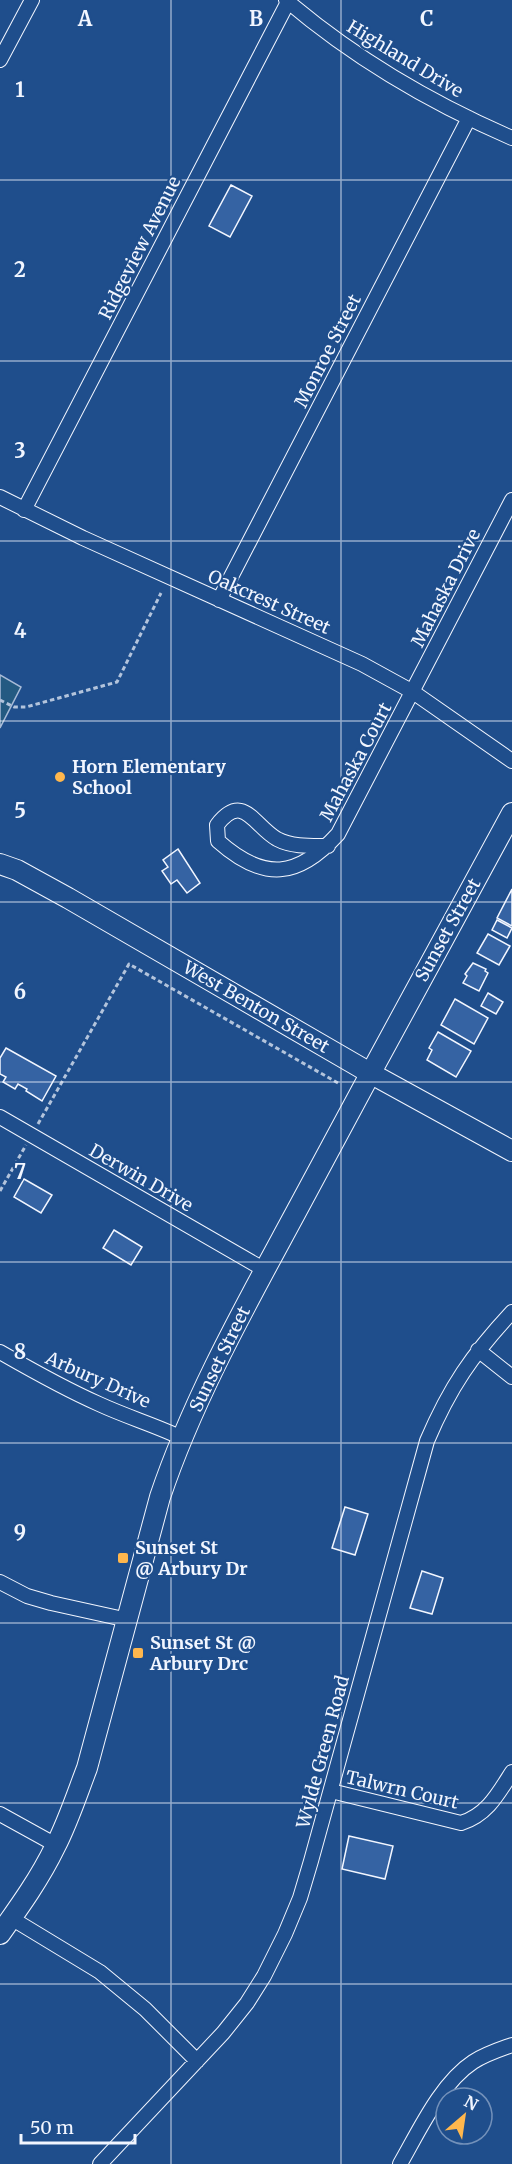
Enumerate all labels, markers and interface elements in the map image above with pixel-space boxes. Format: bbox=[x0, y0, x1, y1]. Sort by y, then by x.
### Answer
text: A bbox=[77, 6, 93, 31]
text: B bbox=[249, 6, 263, 31]
text: C bbox=[420, 6, 434, 31]
street label: Highland Drive bbox=[343, 15, 468, 102]
text: 1 bbox=[15, 77, 25, 102]
street label: Ridgeview Avenue bbox=[94, 172, 186, 323]
text: 2 bbox=[14, 257, 26, 282]
street label: Monroe Street bbox=[289, 290, 366, 411]
text: 3 bbox=[14, 438, 26, 463]
street label: Mahaska Drive bbox=[406, 525, 485, 651]
street label: Oakcrest Street bbox=[204, 564, 334, 639]
text: 4 bbox=[14, 618, 27, 643]
street label: Mahaska Court bbox=[315, 698, 397, 825]
place label: Horn Elementary School bbox=[72, 755, 226, 799]
marker: Horn Elementary School bbox=[53, 770, 67, 784]
text: 5 bbox=[14, 798, 26, 823]
street label: Sunset Street bbox=[410, 874, 485, 986]
street label: West Benton Street bbox=[178, 955, 334, 1058]
text: 6 bbox=[14, 979, 26, 1004]
street label: Derwin Drive bbox=[85, 1139, 197, 1217]
text: 7 bbox=[14, 1159, 26, 1184]
street label: Sunset Street bbox=[184, 1302, 255, 1415]
text: 8 bbox=[14, 1339, 26, 1364]
street label: Arbury Drive bbox=[41, 1346, 154, 1413]
text: 9 bbox=[14, 1520, 26, 1545]
place label: Sunset St @ Arbury Dr bbox=[135, 1536, 248, 1580]
marker: Sunset St @ Arbury Dr bbox=[116, 1551, 130, 1565]
place label: Sunset St @ Arbury Drc bbox=[149, 1631, 256, 1675]
marker: Sunset St @ Arbury Drc bbox=[131, 1646, 145, 1660]
street label: Wylde Green Road bbox=[291, 1673, 354, 1832]
street label: Talwrn Court bbox=[343, 1765, 461, 1814]
north arrow bbox=[434, 2086, 494, 2146]
text: N bbox=[461, 2091, 482, 2115]
scale bar bbox=[21, 2107, 135, 2145]
text: 50 m bbox=[30, 2116, 74, 2139]

